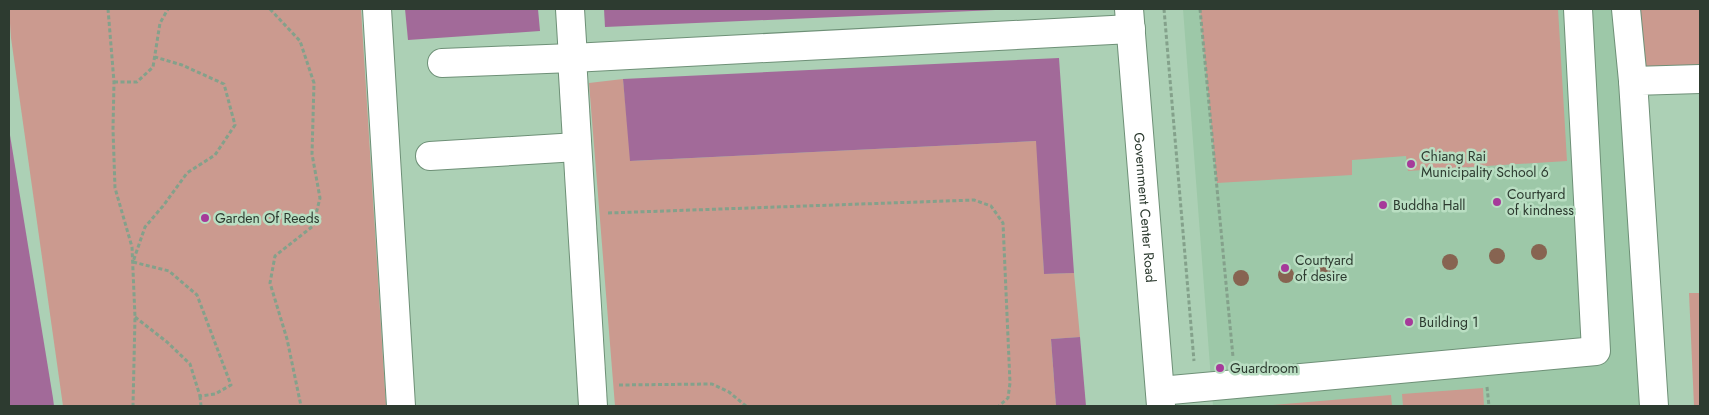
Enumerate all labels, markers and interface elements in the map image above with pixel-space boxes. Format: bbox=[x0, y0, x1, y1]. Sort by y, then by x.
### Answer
street label: Government Center Road bbox=[1129, 131, 1161, 283]
place label: Chiang Rai Municipality School 6 bbox=[1421, 146, 1549, 182]
marker: Chiang Rai Municipality School 6 bbox=[1405, 158, 1417, 170]
place label: Courtyard of kindness bbox=[1507, 184, 1574, 220]
place label: Buddha Hall bbox=[1393, 195, 1466, 215]
marker: Courtyard of kindness bbox=[1491, 196, 1503, 208]
marker: Buddha Hall bbox=[1377, 199, 1389, 211]
place label: Garden Of Reeds bbox=[215, 208, 320, 228]
marker: Garden Of Reeds bbox=[199, 212, 211, 224]
place label: Courtyard of desire bbox=[1295, 250, 1353, 286]
marker: Courtyard of desire bbox=[1279, 262, 1291, 274]
place label: Building 1 bbox=[1419, 312, 1478, 332]
marker: Building 1 bbox=[1403, 316, 1415, 328]
place label: Guardroom bbox=[1230, 358, 1299, 378]
marker: Guardroom bbox=[1214, 362, 1226, 374]

